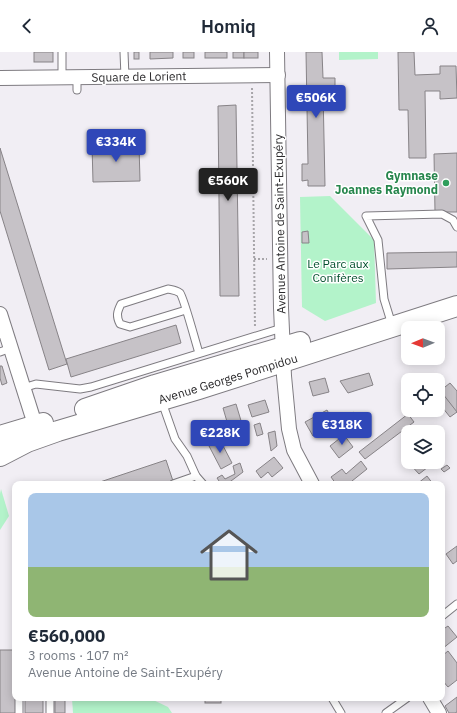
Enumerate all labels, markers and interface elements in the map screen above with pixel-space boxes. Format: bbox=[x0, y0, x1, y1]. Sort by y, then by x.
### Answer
icon: back bbox=[16, 15, 38, 37]
text: Homiq bbox=[201, 15, 256, 38]
icon: person bbox=[419, 15, 441, 37]
street label: Square de Lorient bbox=[91, 68, 187, 85]
pin: €506K bbox=[288, 85, 344, 119]
text: €506K bbox=[296, 89, 336, 106]
pin: €334K bbox=[88, 129, 144, 163]
text: €334K bbox=[96, 133, 136, 150]
street label: Avenue Antoine de Saint-Exupéry bbox=[270, 134, 289, 314]
pin: €560K bbox=[200, 168, 256, 202]
place label: Gymnase Joannes Raymond bbox=[335, 168, 438, 197]
text: €560K bbox=[208, 172, 248, 189]
marker: Gymnase Joannes Raymond bbox=[441, 178, 451, 188]
park label: Le Parc aux Conifères bbox=[307, 256, 369, 285]
north arrow bbox=[401, 321, 445, 365]
map controls bbox=[401, 321, 445, 469]
street label: Avenue Georges Pompidou bbox=[156, 350, 299, 407]
button: locate bbox=[401, 373, 445, 417]
pin: €318K bbox=[314, 412, 370, 446]
text: €318K bbox=[322, 416, 362, 433]
pin: €228K bbox=[192, 420, 248, 454]
text: €228K bbox=[200, 424, 240, 441]
button: layers bbox=[401, 425, 445, 469]
icon: home bbox=[193, 519, 265, 591]
text: €560,000 bbox=[28, 625, 105, 647]
text: 3 rooms · 107 m² bbox=[28, 647, 129, 664]
text: Avenue Antoine de Saint-Exupéry bbox=[28, 664, 223, 681]

